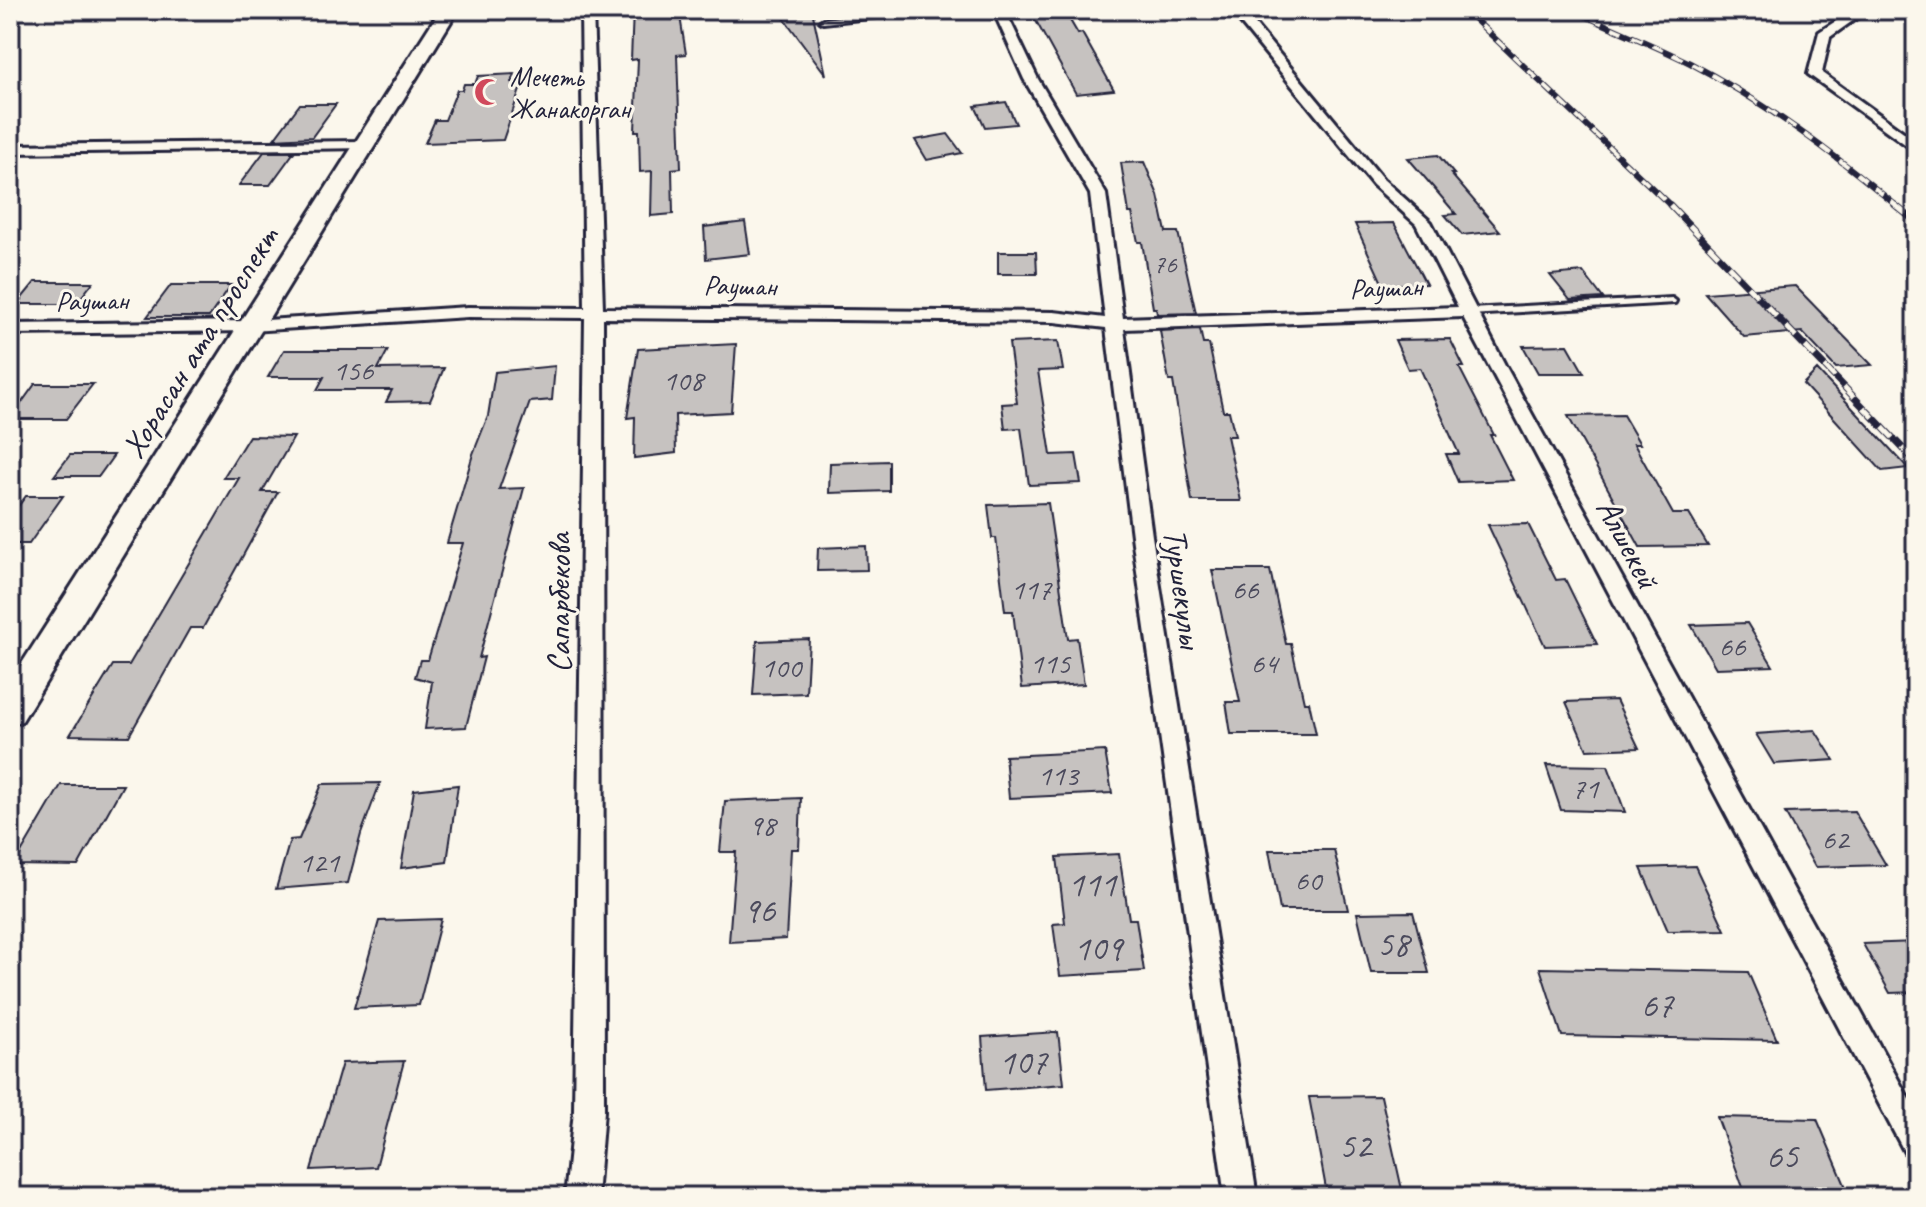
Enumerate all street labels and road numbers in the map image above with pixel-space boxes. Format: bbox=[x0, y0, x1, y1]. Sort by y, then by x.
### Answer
street label: Хорасан ата проспект bbox=[111, 217, 289, 466]
street label: Раушан bbox=[703, 267, 778, 304]
street label: Раушан bbox=[1349, 269, 1425, 306]
street label: Раушан bbox=[55, 282, 130, 319]
street label: Алшекей bbox=[1587, 491, 1671, 597]
street label: Туршекулы bbox=[1154, 526, 1214, 654]
street label: Сапарбекова bbox=[537, 531, 580, 673]

